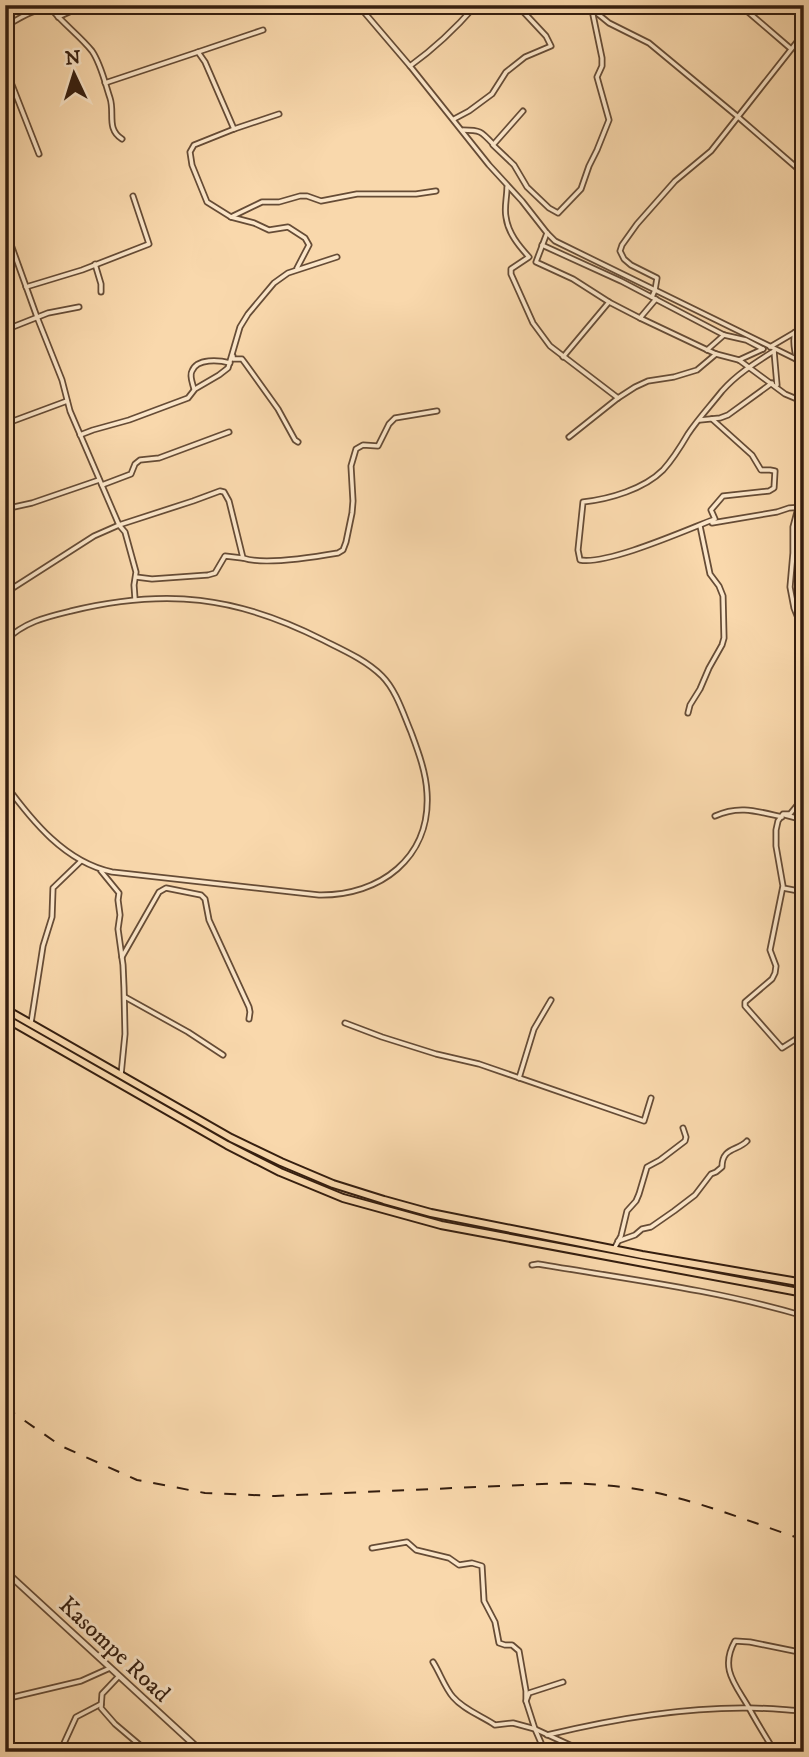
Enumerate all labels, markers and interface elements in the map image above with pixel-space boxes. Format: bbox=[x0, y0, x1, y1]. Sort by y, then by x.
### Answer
north arrow bbox=[38, 38, 108, 108]
text: N bbox=[64, 46, 82, 71]
street label: Kasompe Road bbox=[52, 1590, 176, 1709]

